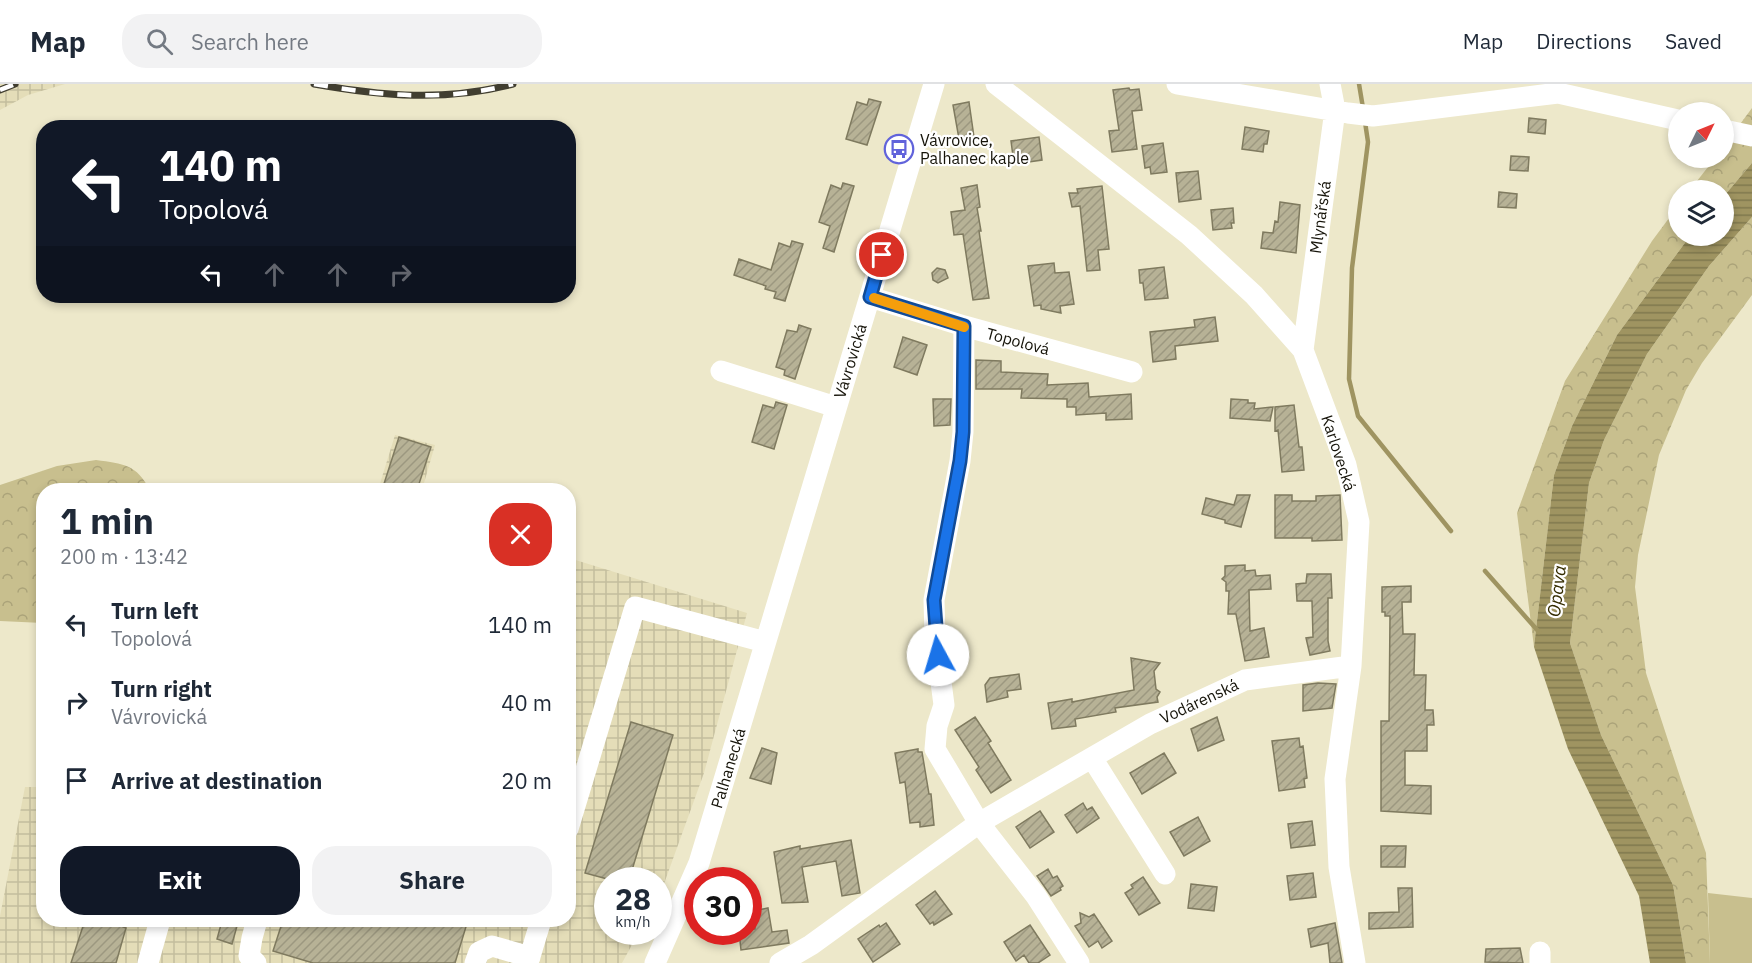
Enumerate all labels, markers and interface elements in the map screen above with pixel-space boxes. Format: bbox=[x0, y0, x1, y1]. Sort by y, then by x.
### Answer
search box bbox=[122, 14, 542, 68]
text: Map bbox=[30, 23, 86, 60]
icon: search bbox=[143, 25, 176, 58]
text: Search here bbox=[191, 27, 309, 56]
text: Map bbox=[1463, 27, 1503, 55]
text: Directions bbox=[1536, 27, 1632, 55]
text: Saved bbox=[1665, 27, 1722, 55]
north arrow bbox=[1668, 102, 1734, 168]
map controls bbox=[1668, 102, 1734, 246]
place label: Vávrovice, Palhanec kaple bbox=[920, 130, 1029, 168]
bus stop icon: Vávrovice, Palhanec kaple bbox=[883, 133, 915, 165]
text: 140 m bbox=[159, 138, 282, 193]
icon: left bbox=[60, 144, 138, 222]
street label: Mlynářská bbox=[1305, 179, 1335, 255]
button: layers bbox=[1668, 180, 1734, 246]
text: Topolová bbox=[159, 191, 268, 226]
pin bbox=[856, 229, 907, 280]
icon: arrive bbox=[865, 238, 898, 271]
icon: left bbox=[195, 258, 228, 291]
icon: ahead bbox=[258, 258, 291, 291]
icon: ahead bbox=[321, 258, 354, 291]
icon: right bbox=[384, 258, 417, 291]
street label: Vávrovická bbox=[829, 321, 871, 401]
street label: Topolová bbox=[984, 323, 1052, 359]
street label: Karlovecká bbox=[1317, 412, 1361, 494]
text: 1 min bbox=[60, 497, 154, 544]
button: close bbox=[489, 503, 552, 566]
text: 200 m · 13:42 bbox=[60, 543, 188, 570]
water label: Opava bbox=[1542, 564, 1571, 618]
text: Turn left bbox=[111, 596, 199, 625]
icon: left bbox=[60, 608, 93, 641]
text: 140 m bbox=[488, 610, 552, 639]
position arrow bbox=[906, 623, 970, 687]
text: Topolová bbox=[111, 625, 192, 652]
text: Turn right bbox=[111, 674, 212, 703]
street label: Vodárenská bbox=[1157, 674, 1242, 728]
icon: right bbox=[60, 686, 93, 719]
text: 40 m bbox=[501, 688, 552, 717]
text: Vávrovická bbox=[111, 703, 207, 730]
street label: Palhanecká bbox=[706, 725, 750, 811]
icon: arrive bbox=[60, 764, 93, 797]
text: Arrive at destination bbox=[111, 766, 322, 795]
text: 20 m bbox=[501, 766, 552, 795]
button: Exit bbox=[60, 846, 300, 915]
button: Share bbox=[312, 846, 552, 915]
speed limit sign: 30 bbox=[684, 867, 762, 945]
text: 28 bbox=[615, 879, 651, 918]
text: km/h bbox=[615, 912, 651, 931]

